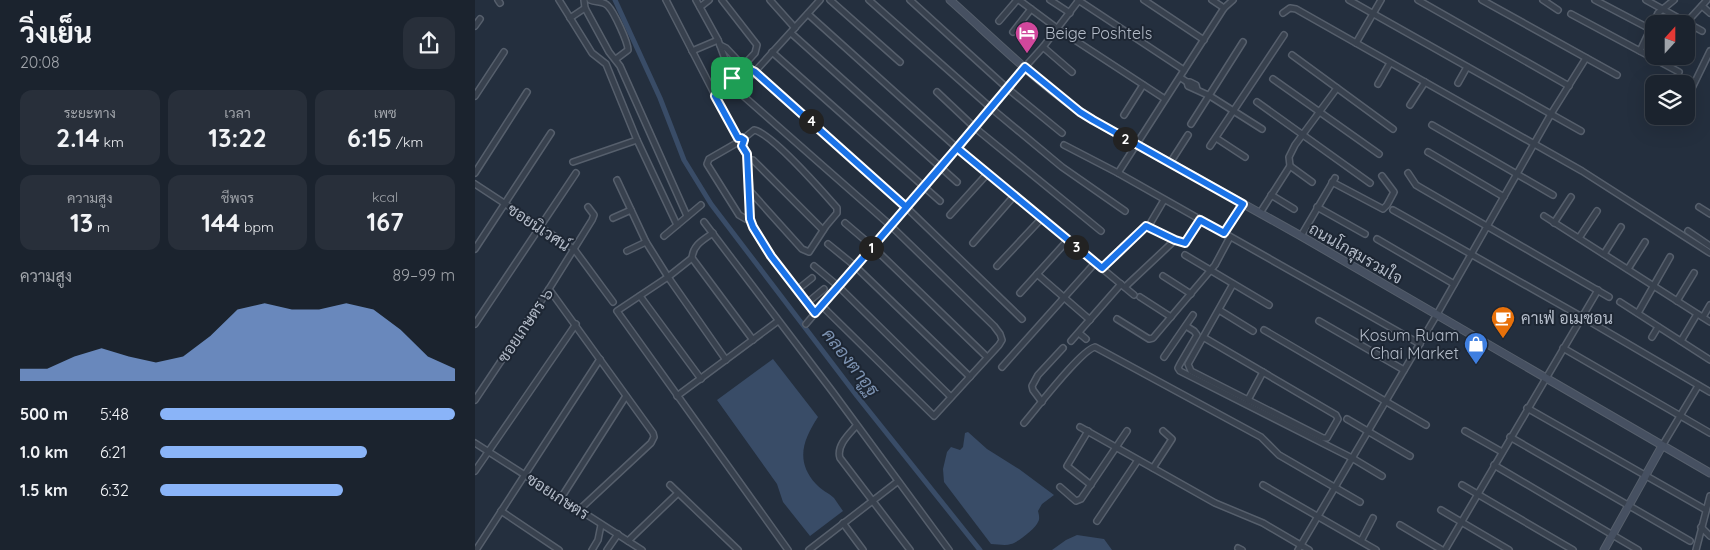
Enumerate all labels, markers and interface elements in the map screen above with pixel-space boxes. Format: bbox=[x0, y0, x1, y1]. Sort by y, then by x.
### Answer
text: วิ่งเย็น bbox=[20, 15, 92, 50]
north arrow bbox=[1645, 15, 1695, 65]
map controls bbox=[1645, 15, 1695, 125]
button: share bbox=[403, 17, 455, 69]
hotel icon: Beige Poshtels bbox=[1014, 20, 1040, 54]
place label: Beige Poshtels bbox=[1045, 23, 1152, 43]
text: 20:08 bbox=[20, 52, 60, 72]
pin bbox=[711, 57, 753, 99]
icon: arrive bbox=[718, 64, 746, 92]
button: layers bbox=[1645, 75, 1695, 125]
text: ระยะทาง bbox=[64, 104, 116, 122]
text: เวลา bbox=[224, 104, 251, 122]
text: เพซ bbox=[374, 104, 397, 122]
pin: 4 bbox=[799, 108, 823, 134]
text: 4 bbox=[807, 112, 816, 130]
text: 2.14 bbox=[56, 122, 100, 153]
text: 13:22 bbox=[208, 122, 267, 153]
text: 6:15 bbox=[347, 122, 392, 153]
pin: 2 bbox=[1113, 126, 1137, 152]
text: 2 bbox=[1122, 130, 1129, 148]
text: km bbox=[100, 133, 124, 151]
text: /km bbox=[392, 133, 423, 151]
text: kcal bbox=[372, 188, 398, 206]
text: ความสูง bbox=[67, 189, 113, 207]
text: ชีพจร bbox=[221, 189, 254, 207]
street label: ซอยนิเวศน์ bbox=[504, 197, 575, 255]
text: 167 bbox=[367, 206, 404, 237]
text: 13 bbox=[70, 207, 93, 238]
text: 144 bbox=[201, 207, 240, 238]
street label: ถนนโกสุมรวมใจ bbox=[1305, 217, 1407, 290]
text: m bbox=[93, 218, 110, 236]
text: bpm bbox=[240, 218, 274, 236]
pin: 3 bbox=[1063, 234, 1089, 260]
pin: 1 bbox=[859, 236, 883, 260]
text: 3 bbox=[1073, 238, 1080, 256]
text: 1 bbox=[869, 239, 874, 257]
text: 89–99 m bbox=[392, 265, 455, 285]
text: ความสูง bbox=[20, 266, 72, 286]
street label: ซอยเกษตร ๖ bbox=[493, 284, 557, 366]
cafe icon: คาเฟ่ อเมซอน bbox=[1490, 305, 1516, 339]
place label: คาเฟ่ อเมซอน bbox=[1521, 308, 1613, 328]
water label: คลองตาอูฐ bbox=[816, 323, 885, 402]
place label: Kosum Ruam Chai Market bbox=[1359, 325, 1459, 363]
shop icon: Kosum Ruam Chai Market bbox=[1463, 331, 1489, 365]
text: 500 m bbox=[20, 404, 68, 424]
text: 5:48 bbox=[100, 404, 129, 424]
text: 1.0 km bbox=[20, 442, 68, 462]
text: 6:21 bbox=[100, 442, 126, 462]
street label: ซอยเกษตร bbox=[523, 468, 593, 524]
text: 1.5 km bbox=[20, 480, 68, 500]
text: 6:32 bbox=[100, 480, 129, 500]

